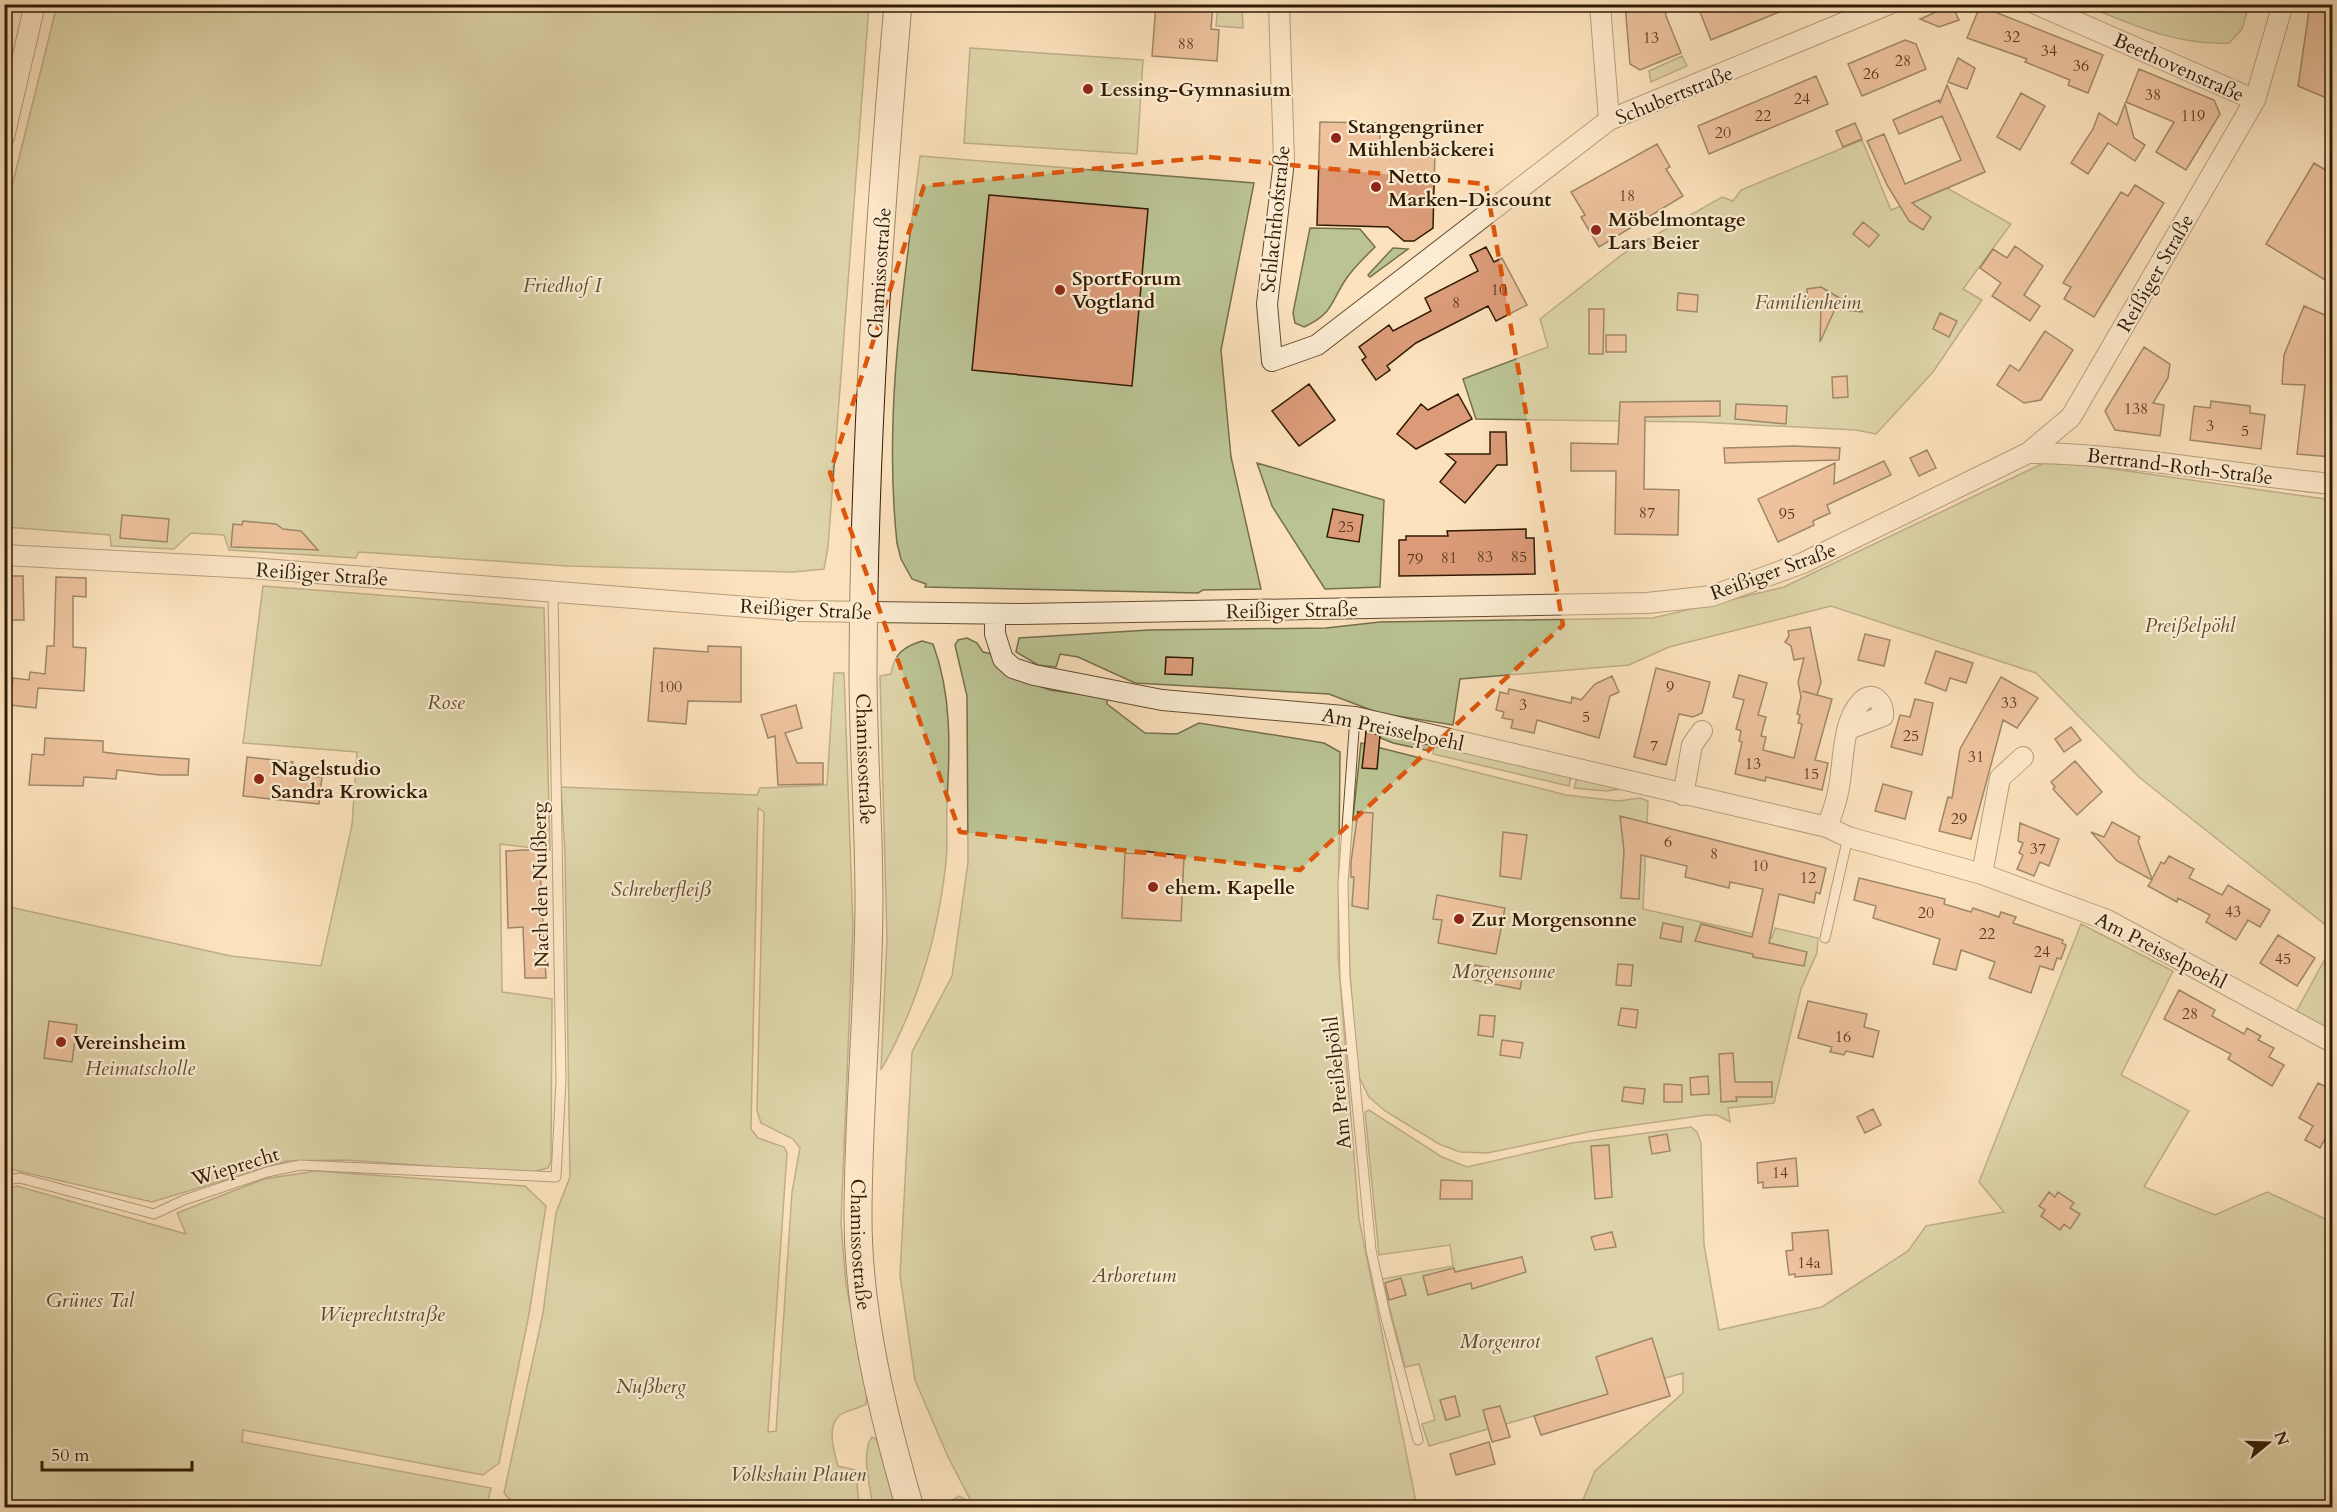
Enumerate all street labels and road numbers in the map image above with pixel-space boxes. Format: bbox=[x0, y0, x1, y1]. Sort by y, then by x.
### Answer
street label: Beethovenstraße bbox=[2109, 27, 2248, 108]
street label: Schubertstraße bbox=[1611, 60, 1737, 131]
street label: Schlachthofstraße bbox=[1254, 144, 1297, 294]
street label: Chamissostraße bbox=[861, 206, 898, 340]
street label: Reißiger Straße bbox=[2111, 209, 2200, 337]
street label: Bertrand-Roth-Straße bbox=[2085, 442, 2275, 491]
street label: Reißiger Straße bbox=[1706, 536, 1840, 607]
street label: Reißiger Straße bbox=[255, 556, 389, 593]
street label: Reißiger Straße bbox=[739, 593, 873, 626]
street label: Reißiger Straße bbox=[1226, 596, 1358, 625]
street label: Chamissostraße bbox=[849, 693, 880, 825]
street label: Am Preisselpoehl bbox=[1319, 701, 1466, 758]
street label: Nach den Nußberg bbox=[526, 801, 555, 968]
street label: Am Preisselpoehl bbox=[2090, 906, 2231, 995]
street label: Am Preißelpöhl bbox=[1317, 1015, 1358, 1151]
street label: Wieprecht bbox=[187, 1140, 283, 1193]
street label: Chamissostraße bbox=[844, 1178, 878, 1312]

